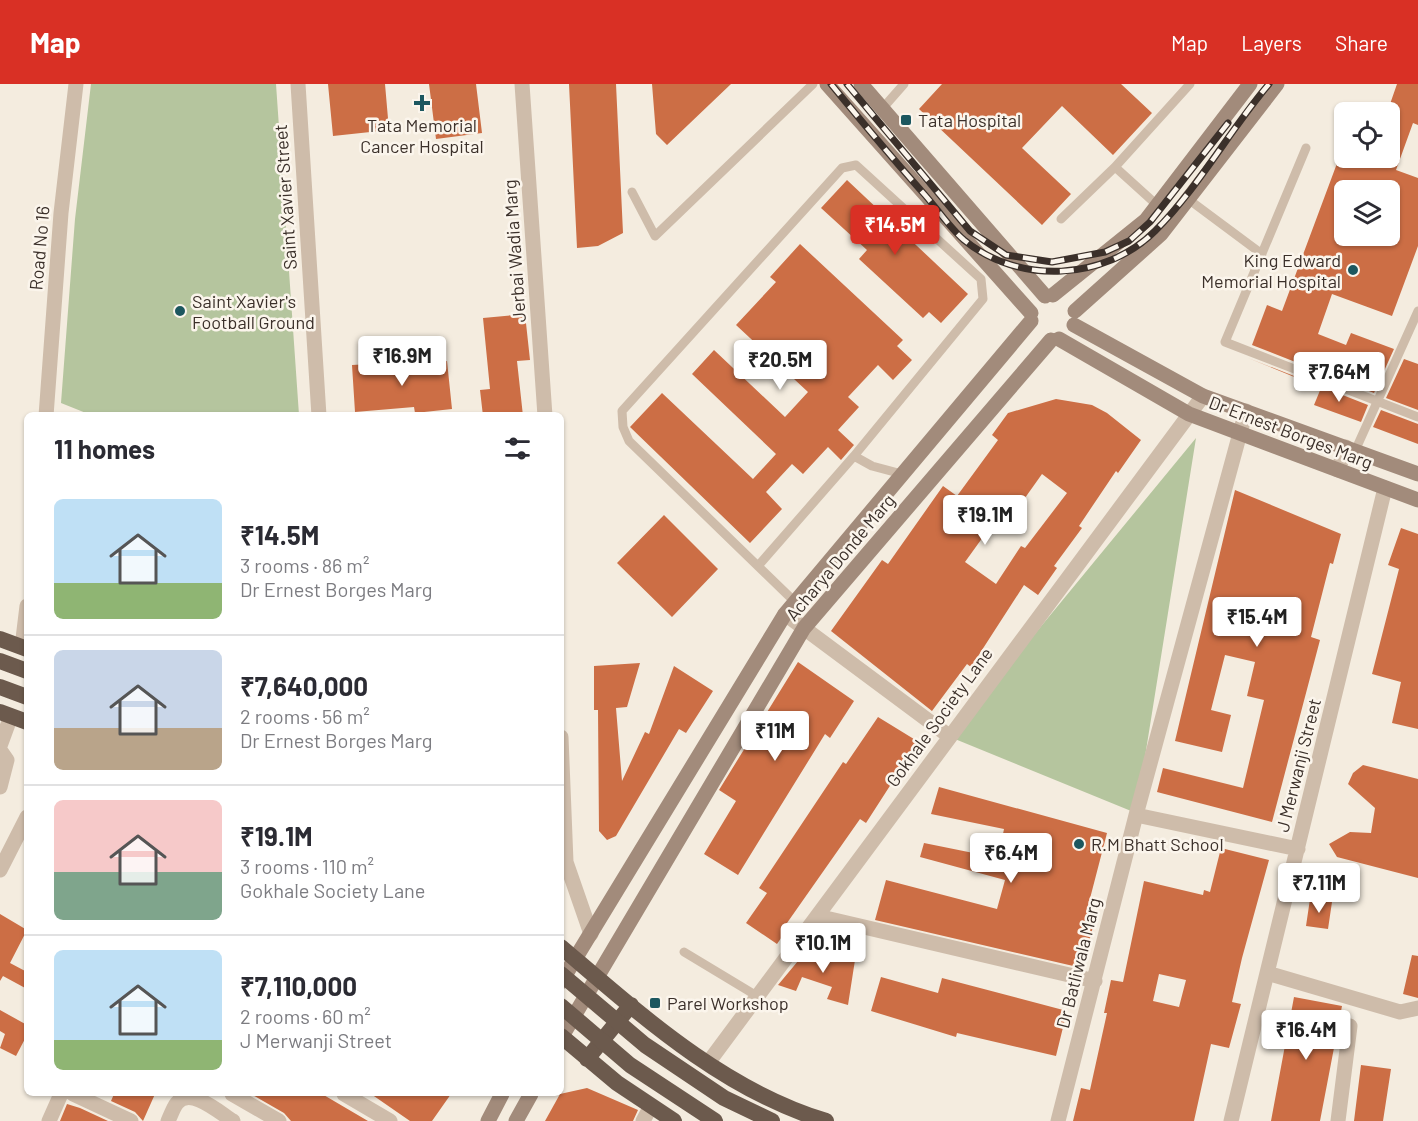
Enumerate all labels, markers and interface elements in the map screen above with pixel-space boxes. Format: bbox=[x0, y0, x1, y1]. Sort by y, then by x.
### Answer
text: Map bbox=[30, 25, 81, 59]
text: Map bbox=[1171, 30, 1208, 55]
text: Layers bbox=[1241, 30, 1302, 55]
text: Share bbox=[1335, 30, 1388, 55]
marker: Tata Memorial Cancer Hospital bbox=[413, 94, 431, 112]
map controls bbox=[1334, 102, 1400, 246]
button: locate bbox=[1334, 102, 1400, 168]
place label: Tata Hospital bbox=[918, 109, 1021, 131]
marker: Tata Hospital bbox=[899, 113, 913, 127]
place label: Tata Memorial Cancer Hospital bbox=[360, 114, 484, 157]
street label: Saint Xavier Street bbox=[269, 124, 301, 270]
street label: Jerbai Wadia Marg bbox=[498, 179, 530, 323]
button: layers bbox=[1334, 180, 1400, 246]
street label: Road No 16 bbox=[24, 205, 54, 291]
pin: ₹14.5M bbox=[846, 205, 944, 256]
text: ₹14.5M bbox=[864, 212, 926, 236]
place label: King Edward Memorial Hospital bbox=[1201, 249, 1341, 292]
marker: King Edward Memorial Hospital bbox=[1346, 263, 1360, 277]
place label: Saint Xavier's Football Ground bbox=[192, 290, 315, 333]
marker: Saint Xavier's Football Ground bbox=[173, 304, 187, 318]
pin: ₹16.9M bbox=[353, 336, 451, 387]
pin: ₹20.5M bbox=[731, 340, 829, 391]
text: ₹16.9M bbox=[372, 343, 432, 367]
text: ₹20.5M bbox=[748, 347, 812, 371]
pin: ₹7.64M bbox=[1290, 352, 1388, 403]
text: ₹7.64M bbox=[1308, 359, 1370, 383]
street label: Dr Ernest Borges Marg bbox=[1206, 391, 1376, 473]
icon: filters bbox=[501, 432, 534, 465]
text: 11 homes bbox=[54, 433, 155, 464]
street label: Acharya Donde Marg bbox=[781, 489, 899, 625]
pin: ₹19.1M bbox=[936, 495, 1034, 546]
text: ₹19.1M bbox=[957, 502, 1013, 526]
text: ₹14.5M bbox=[240, 519, 319, 550]
icon: home bbox=[102, 523, 174, 595]
text: 3 rooms · 86 m² bbox=[240, 553, 369, 577]
text: Dr Ernest Borges Marg bbox=[240, 577, 433, 601]
pin: ₹15.4M bbox=[1208, 597, 1306, 648]
text: ₹15.4M bbox=[1226, 604, 1288, 628]
street label: Gokhale Society Lane bbox=[881, 643, 997, 791]
text: ₹7,640,000 bbox=[240, 670, 368, 701]
icon: home bbox=[102, 674, 174, 746]
street label: J Merwanji Street bbox=[1271, 696, 1325, 834]
text: 2 rooms · 56 m² bbox=[240, 704, 370, 728]
pin: ₹11M bbox=[739, 711, 811, 762]
text: ₹11M bbox=[755, 718, 795, 742]
text: Dr Ernest Borges Marg bbox=[240, 728, 433, 752]
text: ₹19.1M bbox=[240, 820, 313, 851]
icon: home bbox=[102, 824, 174, 896]
pin: ₹6.4M bbox=[969, 833, 1053, 884]
place label: R.M Bhatt School bbox=[1091, 833, 1224, 855]
marker: R.M Bhatt School bbox=[1072, 837, 1086, 851]
text: ₹6.4M bbox=[984, 840, 1038, 864]
text: 3 rooms · 110 m² bbox=[240, 854, 374, 878]
pin: ₹7.11M bbox=[1270, 863, 1368, 914]
text: ₹7.11M bbox=[1292, 870, 1346, 894]
text: Gokhale Society Lane bbox=[240, 878, 425, 902]
street label: Dr Batliwala Marg bbox=[1051, 895, 1105, 1031]
pin: ₹10.1M bbox=[774, 923, 872, 974]
text: ₹10.1M bbox=[795, 930, 851, 954]
text: ₹7,110,000 bbox=[240, 970, 357, 1001]
icon: home bbox=[102, 974, 174, 1046]
place label: Parel Workshop bbox=[667, 992, 789, 1014]
marker: Parel Workshop bbox=[648, 996, 662, 1010]
text: 2 rooms · 60 m² bbox=[240, 1004, 371, 1028]
pin: ₹16.4M bbox=[1257, 1010, 1355, 1061]
text: ₹16.4M bbox=[1275, 1017, 1337, 1041]
text: J Merwanji Street bbox=[240, 1028, 392, 1052]

